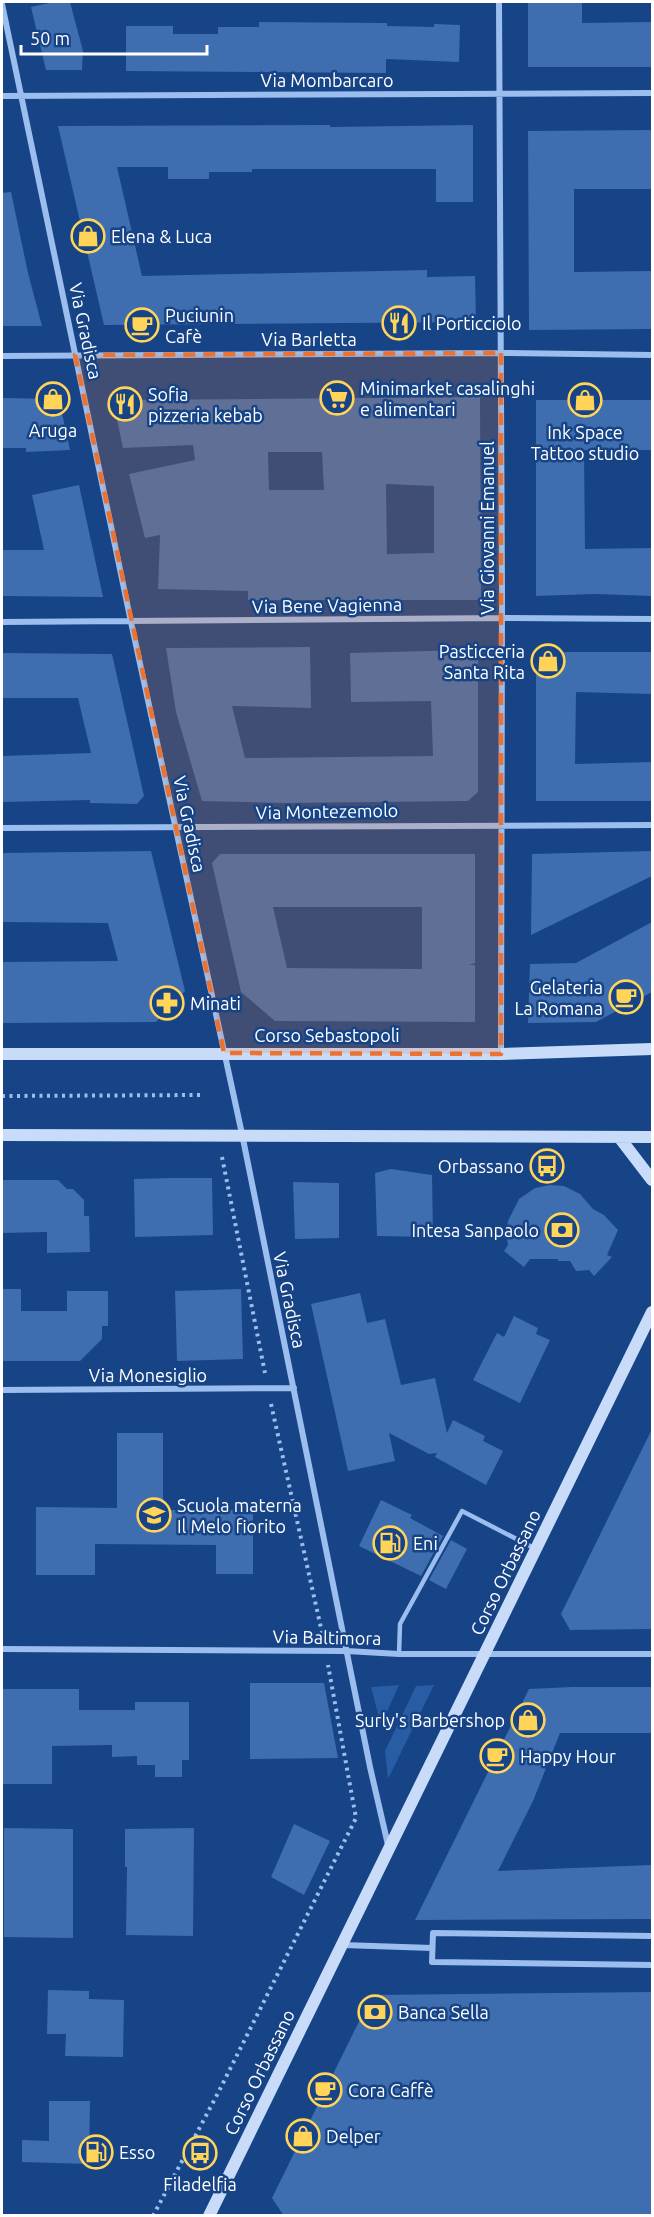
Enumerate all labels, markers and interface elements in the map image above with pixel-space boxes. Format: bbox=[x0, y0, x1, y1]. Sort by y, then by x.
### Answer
scale bar bbox=[21, 18, 207, 56]
text: 50 m bbox=[30, 28, 70, 48]
street label: Via Mombarcaro bbox=[261, 70, 393, 90]
shop icon: Elena & Luca bbox=[70, 218, 106, 254]
place label: Elena & Luca bbox=[111, 226, 212, 246]
street label: Via Gradisca bbox=[66, 281, 106, 381]
place label: Puciunin Cafè bbox=[165, 305, 234, 346]
restaurant icon: Il Porticciolo bbox=[381, 305, 417, 341]
cafe icon: Puciunin Cafè bbox=[124, 307, 160, 343]
place label: Il Porticciolo bbox=[422, 313, 522, 333]
street label: Via Barletta bbox=[261, 329, 357, 349]
place label: Minimarket casalinghi e alimentari bbox=[360, 378, 535, 419]
supermarket icon: Minimarket casalinghi e alimentari bbox=[319, 380, 355, 416]
shop icon: Aruga bbox=[35, 381, 71, 417]
shop icon: Ink Space Tattoo studio bbox=[567, 382, 603, 418]
place label: Sofia pizzeria kebab bbox=[148, 384, 263, 425]
restaurant icon: Sofia pizzeria kebab bbox=[107, 386, 143, 422]
place label: Aruga bbox=[29, 420, 77, 440]
place label: Ink Space Tattoo studio bbox=[531, 422, 639, 463]
street label: Via Giovanni Emanuel bbox=[477, 441, 497, 615]
street label: Via Bene Vagienna bbox=[252, 594, 402, 616]
place label: Pasticceria Santa Rita bbox=[439, 641, 525, 682]
shop icon: Pasticceria Santa Rita bbox=[530, 643, 566, 679]
street label: Via Gradisca bbox=[170, 774, 210, 874]
street label: Via Montezemolo bbox=[256, 800, 398, 822]
place label: Gelateria La Romana bbox=[514, 977, 603, 1018]
cafe icon: Gelateria La Romana bbox=[608, 979, 644, 1015]
pharmacy icon: Minati bbox=[149, 985, 185, 1021]
place label: Minati bbox=[190, 993, 241, 1013]
street label: Corso Sebastopoli bbox=[254, 1025, 400, 1045]
bus stop icon: Orbassano bbox=[529, 1148, 565, 1184]
place label: Orbassano bbox=[438, 1156, 524, 1176]
bank icon: Intesa Sanpaolo bbox=[544, 1212, 580, 1248]
place label: Intesa Sanpaolo bbox=[411, 1220, 539, 1240]
street label: Via Gradisca bbox=[270, 1250, 310, 1350]
street label: Via Monesiglio bbox=[89, 1365, 207, 1385]
place label: Scuola materna Il Melo fiorito bbox=[177, 1495, 302, 1536]
school or university icon: Scuola materna Il Melo fiorito bbox=[136, 1497, 172, 1533]
street label: Corso Orbassano bbox=[466, 1506, 544, 1638]
fuel station icon: Eni bbox=[372, 1525, 408, 1561]
place label: Eni bbox=[413, 1533, 438, 1553]
street label: Via Baltimora bbox=[272, 1626, 382, 1648]
shop icon: Surly's Barbershop bbox=[510, 1702, 546, 1738]
place label: Surly's Barbershop bbox=[355, 1710, 505, 1730]
cafe icon: Happy Hour bbox=[479, 1738, 515, 1774]
place label: Happy Hour bbox=[520, 1746, 616, 1766]
bank icon: Banca Sella bbox=[357, 1994, 393, 2030]
place label: Banca Sella bbox=[398, 2002, 489, 2022]
street label: Corso Orbassano bbox=[220, 2006, 298, 2138]
cafe icon: Cora Caffè bbox=[307, 2072, 343, 2108]
place label: Cora Caffè bbox=[348, 2080, 434, 2100]
shop icon: Delper bbox=[285, 2118, 321, 2154]
place label: Delper bbox=[326, 2126, 381, 2146]
fuel station icon: Esso bbox=[78, 2134, 114, 2170]
bus stop icon: Filadelfia bbox=[182, 2135, 218, 2171]
place label: Esso bbox=[119, 2142, 155, 2162]
place label: Filadelfia bbox=[163, 2174, 237, 2194]

